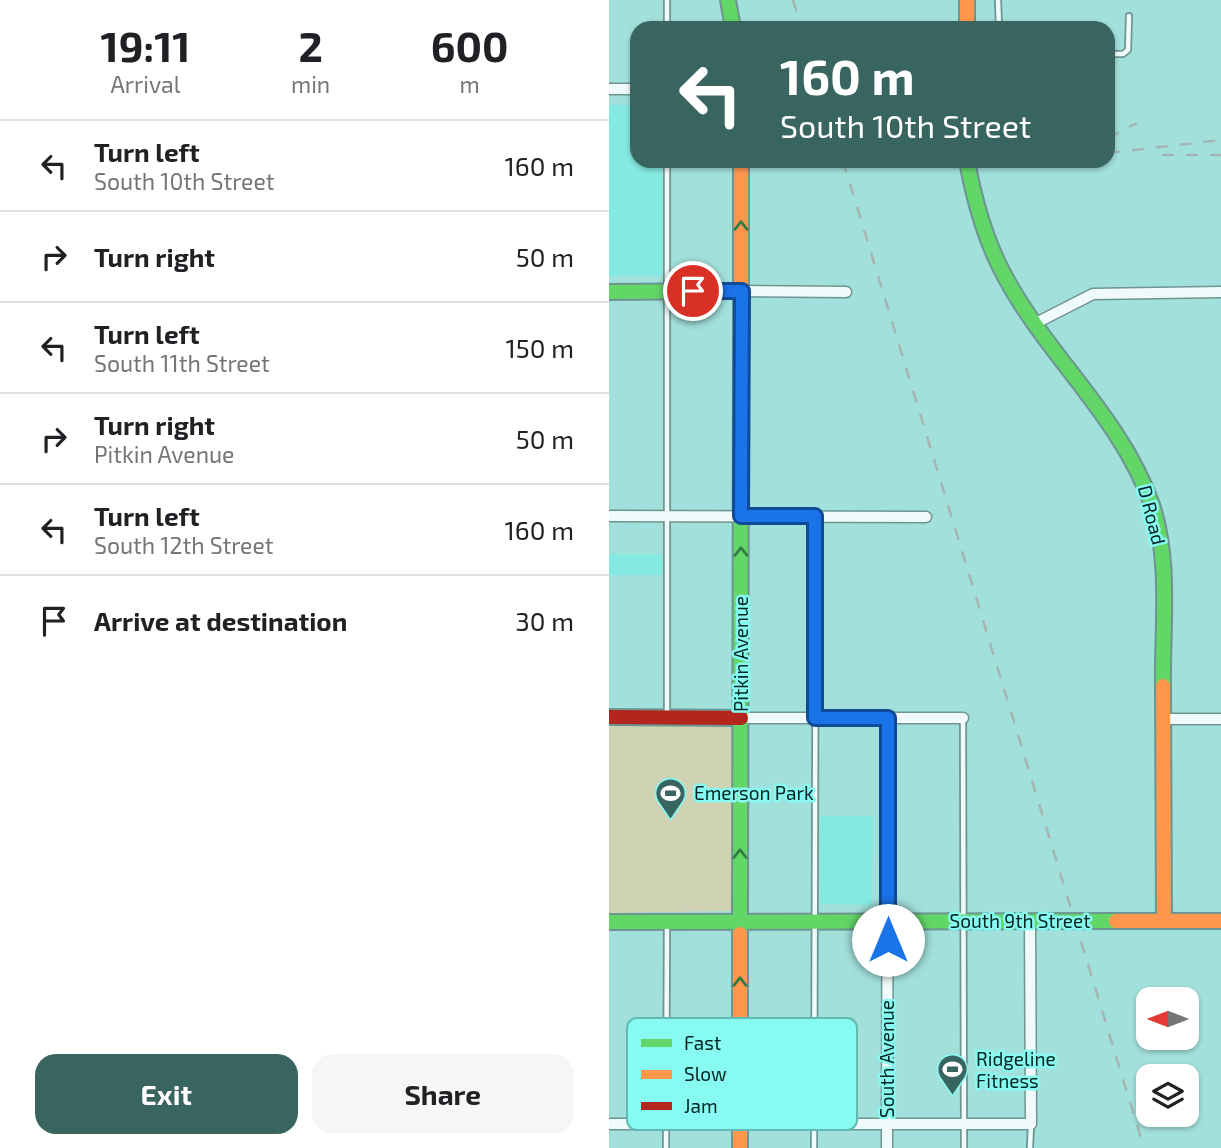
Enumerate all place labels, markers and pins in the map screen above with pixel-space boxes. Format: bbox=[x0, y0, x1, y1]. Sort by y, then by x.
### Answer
pin bbox=[663, 261, 723, 321]
sports icon: Emerson Park bbox=[654, 776, 688, 820]
place label: Emerson Park bbox=[694, 781, 814, 804]
place label: Ridgeline Fitness bbox=[976, 1047, 1056, 1092]
sports icon: Ridgeline Fitness bbox=[936, 1053, 970, 1097]

